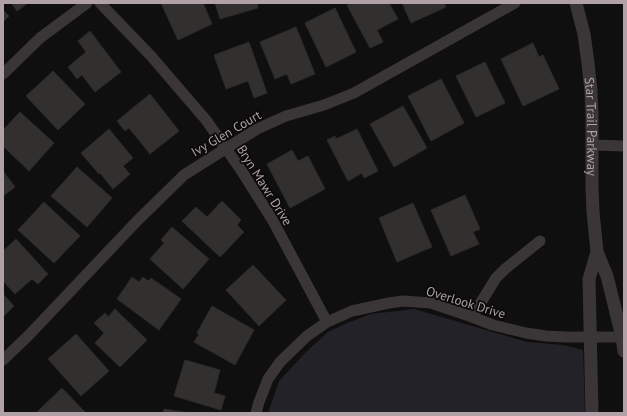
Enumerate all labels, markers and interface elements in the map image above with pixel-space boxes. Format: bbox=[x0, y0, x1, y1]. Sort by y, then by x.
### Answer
street label: Star Trail Parkway bbox=[581, 76, 600, 176]
street label: Ivy Glen Court bbox=[188, 106, 265, 160]
street label: Bryn Mawr Drive bbox=[233, 142, 296, 229]
street label: Overlook Drive bbox=[424, 282, 508, 323]

